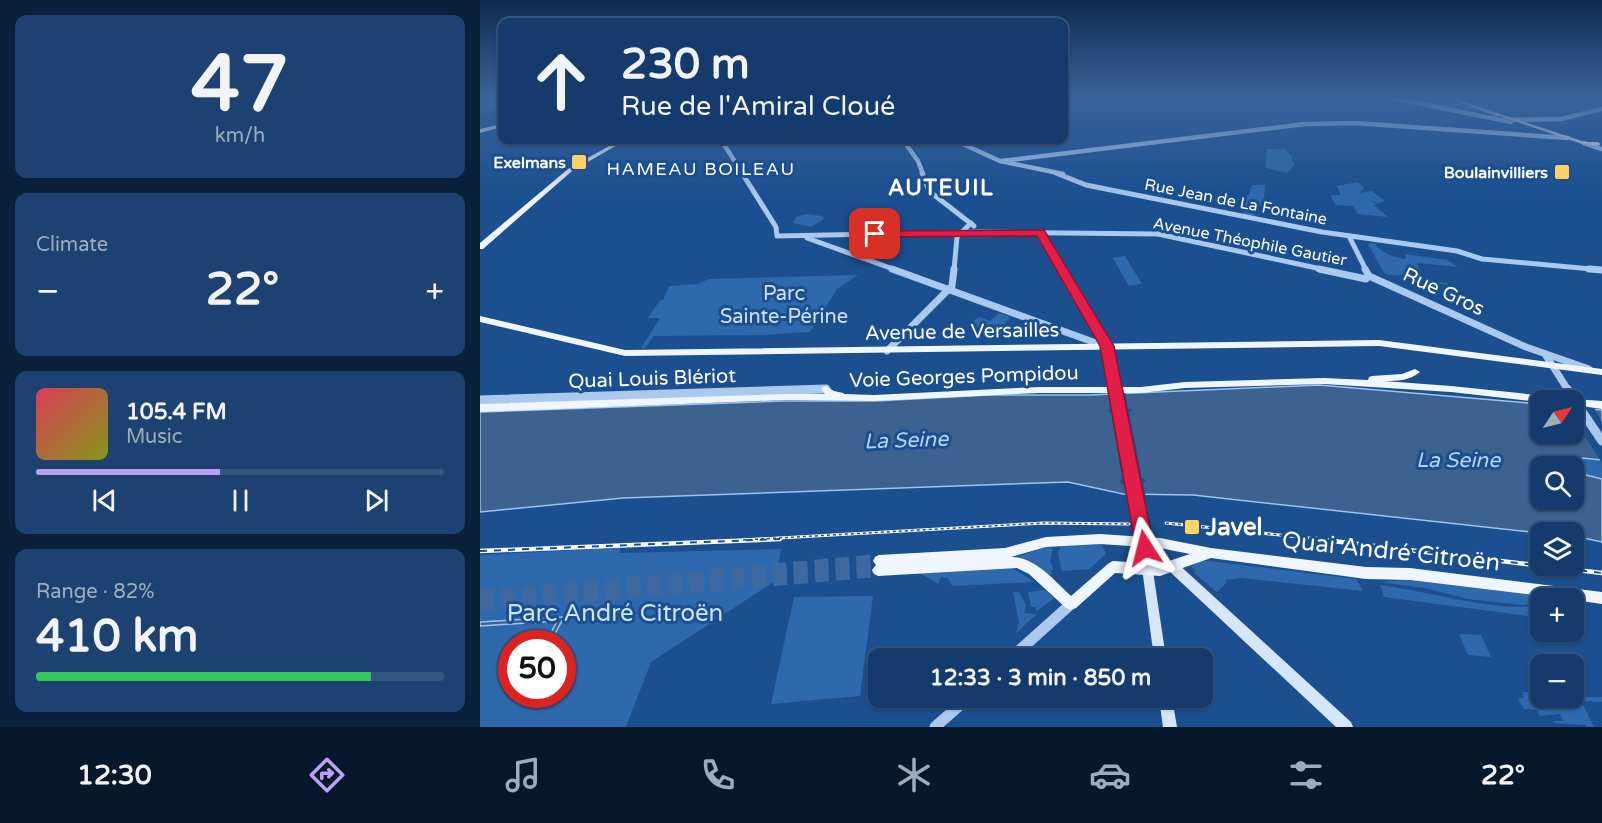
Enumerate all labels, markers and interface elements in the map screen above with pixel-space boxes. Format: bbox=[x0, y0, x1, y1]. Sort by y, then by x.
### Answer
text: 47 bbox=[191, 38, 289, 132]
text: 230 m bbox=[621, 39, 750, 90]
icon: ahead bbox=[522, 42, 600, 120]
text: Rue de l'Amiral Cloué bbox=[621, 90, 895, 123]
text: km/h bbox=[215, 124, 265, 148]
place label: Exelmans bbox=[493, 153, 566, 173]
marker: Exelmans bbox=[570, 153, 588, 171]
district label: HAMEAU BOILEAU bbox=[606, 158, 796, 180]
place label: Boulainvilliers bbox=[1444, 163, 1548, 183]
marker: Boulainvilliers bbox=[1553, 163, 1571, 181]
street label: Rue Jean de La Fontaine bbox=[1143, 174, 1329, 230]
district label: AUTEUIL bbox=[888, 175, 994, 201]
pin bbox=[849, 208, 900, 259]
street label: Avenue Théophile Gautier bbox=[1151, 213, 1349, 271]
icon: arrive bbox=[858, 217, 891, 250]
text: Climate bbox=[36, 233, 108, 257]
text: 22° bbox=[206, 263, 279, 317]
street label: Rue Gros bbox=[1399, 263, 1488, 321]
text: − bbox=[36, 272, 60, 311]
text: + bbox=[425, 272, 444, 311]
park label: Parc Sainte-Périne bbox=[720, 282, 848, 329]
street label: Avenue de Versailles bbox=[865, 318, 1059, 346]
street label: Voie Georges Pompidou bbox=[849, 361, 1079, 393]
street label: Quai Louis Blériot bbox=[568, 364, 737, 394]
north arrow bbox=[1530, 390, 1584, 444]
map controls bbox=[1530, 390, 1584, 708]
text: 105.4 FM bbox=[126, 399, 227, 425]
text: Music bbox=[126, 425, 182, 449]
water label: La Seine bbox=[864, 427, 950, 454]
water label: La Seine bbox=[1416, 448, 1501, 473]
button: search bbox=[1530, 456, 1584, 510]
icon: previous bbox=[88, 484, 121, 517]
icon: pause bbox=[224, 484, 257, 517]
icon: next bbox=[360, 484, 393, 517]
place label: Javel bbox=[1205, 513, 1263, 542]
position arrow bbox=[1113, 516, 1177, 580]
marker: Javel bbox=[1183, 518, 1201, 536]
button: layers bbox=[1530, 522, 1584, 576]
street label: Quai André Citroën bbox=[1280, 526, 1501, 577]
text: Range · 82% bbox=[36, 580, 155, 604]
button: + bbox=[1530, 588, 1584, 642]
park label: Parc André Citroën bbox=[507, 599, 723, 628]
text: 410 km bbox=[36, 610, 198, 664]
speed limit sign: 50 bbox=[498, 630, 576, 708]
button: − bbox=[1530, 654, 1584, 708]
text: 12:33 · 3 min · 850 m bbox=[930, 665, 1151, 691]
icon: directions bbox=[306, 754, 348, 796]
icon: music bbox=[502, 754, 544, 796]
icon: phone bbox=[697, 754, 739, 796]
icon: climate bbox=[893, 754, 935, 796]
icon: car bbox=[1089, 754, 1131, 796]
icon: filters bbox=[1285, 754, 1327, 796]
text: 12:30 bbox=[77, 759, 152, 792]
text: 22° bbox=[1481, 759, 1525, 792]

